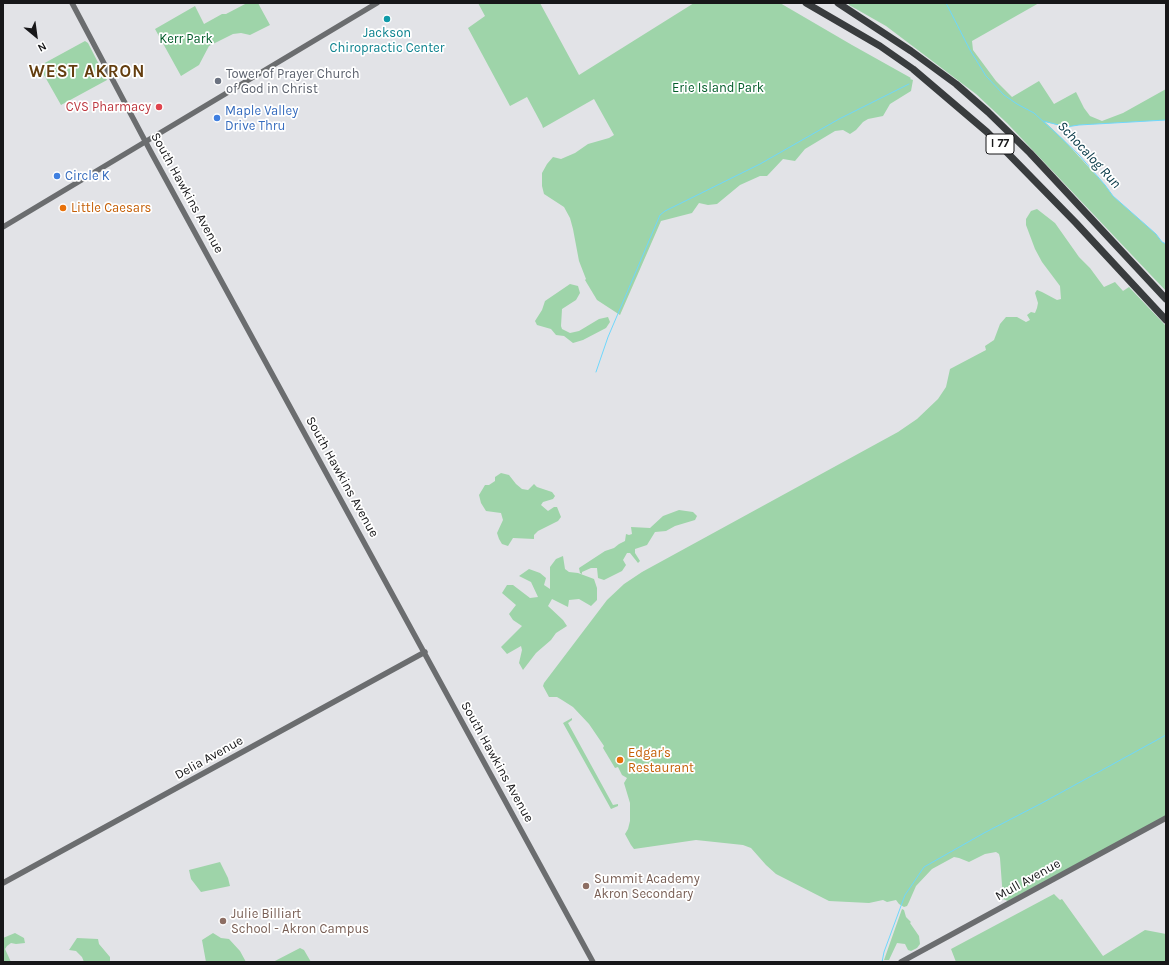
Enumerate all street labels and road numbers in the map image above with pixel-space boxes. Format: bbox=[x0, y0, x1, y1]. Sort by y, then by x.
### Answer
street label: South Hawkins Avenue bbox=[147, 130, 227, 256]
road number: I 77 bbox=[986, 134, 1014, 154]
street label: South Hawkins Avenue bbox=[302, 414, 382, 540]
street label: South Hawkins Avenue bbox=[457, 699, 537, 825]
street label: Delia Avenue bbox=[172, 733, 246, 783]
street label: Mull Avenue bbox=[993, 856, 1063, 904]

